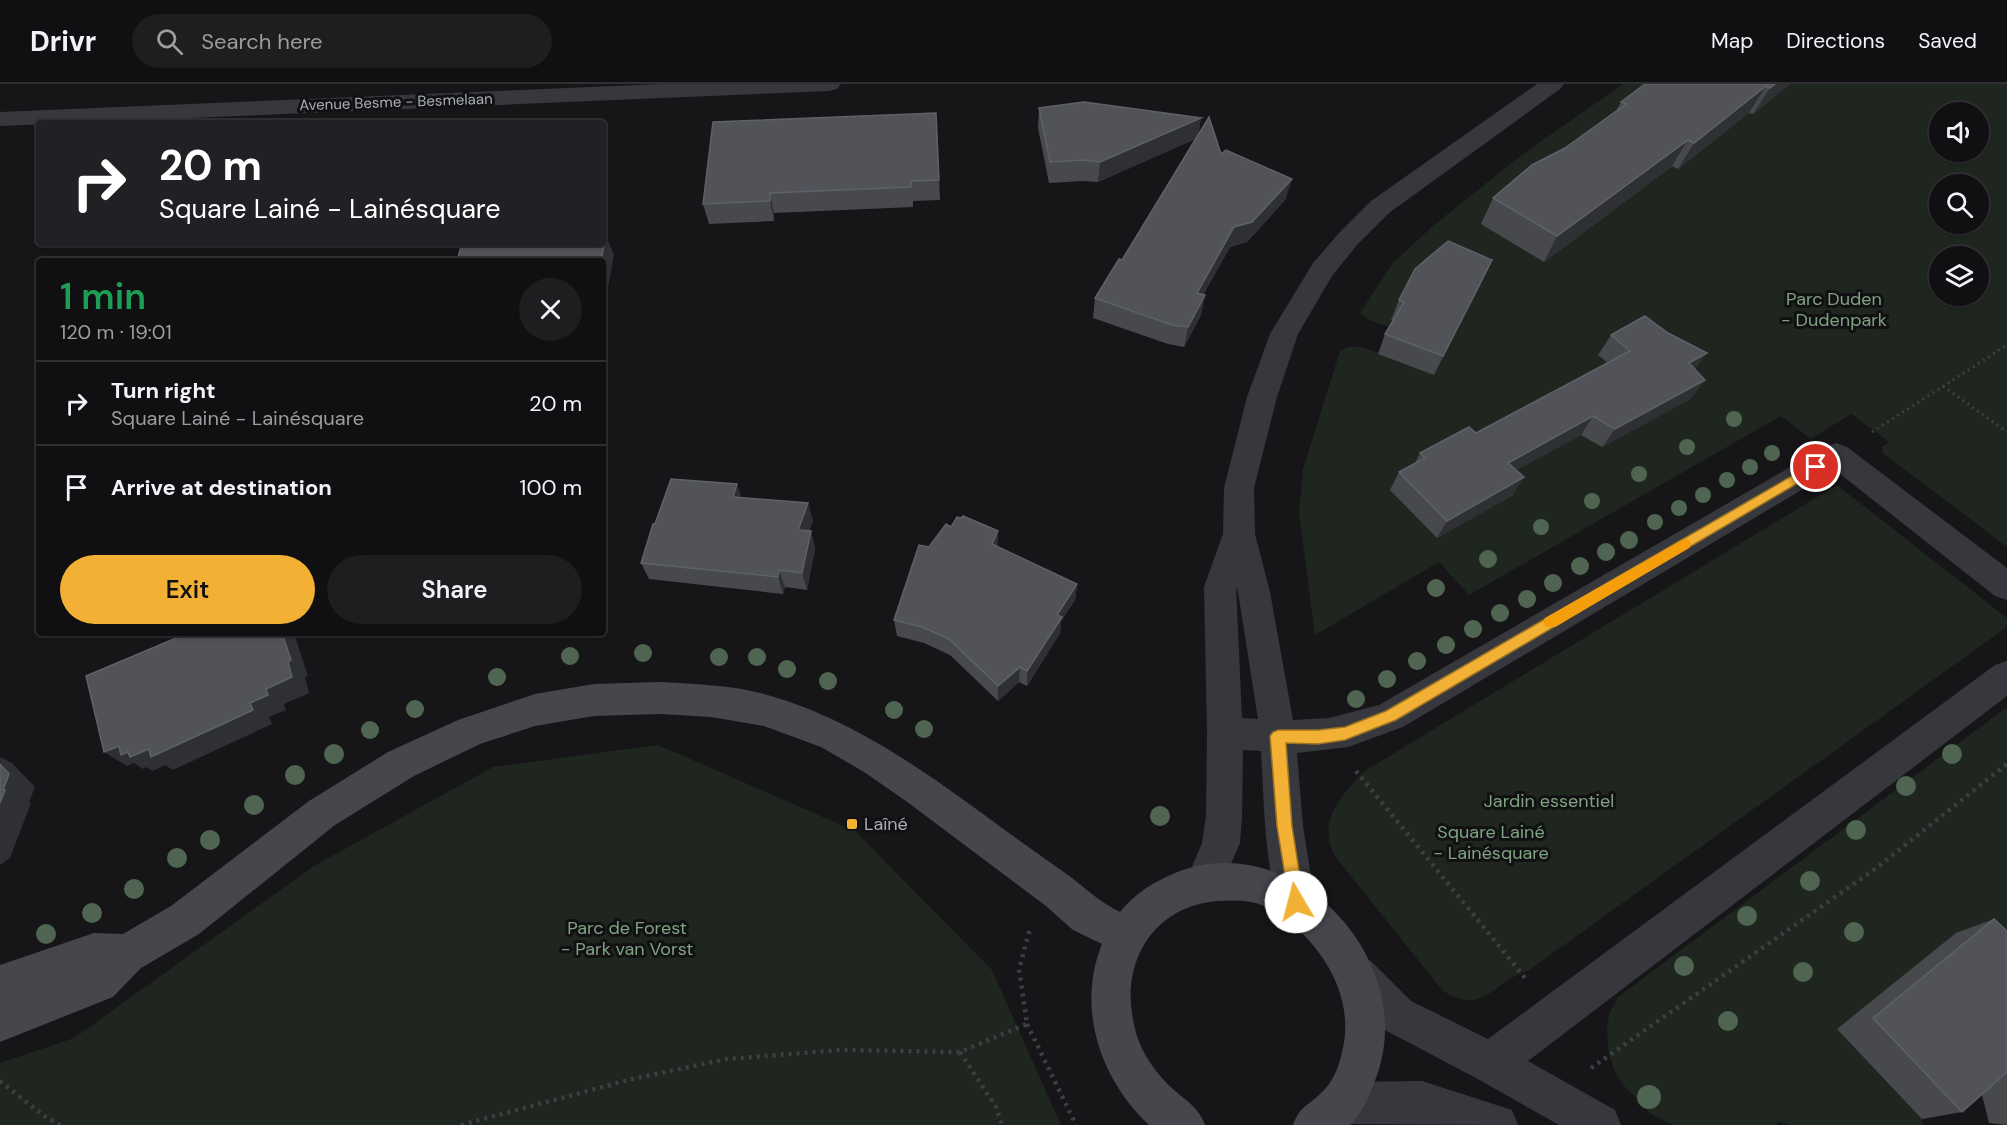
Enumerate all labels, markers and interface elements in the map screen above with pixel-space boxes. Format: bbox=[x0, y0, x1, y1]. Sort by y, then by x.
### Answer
search box bbox=[132, 14, 552, 68]
text: Drivr bbox=[30, 23, 96, 60]
icon: search bbox=[153, 25, 186, 58]
text: Search here bbox=[201, 27, 323, 56]
text: Map bbox=[1711, 27, 1753, 55]
text: Directions bbox=[1786, 27, 1885, 55]
text: Saved bbox=[1918, 27, 1977, 55]
street label: Avenue Besme - Besmelaan bbox=[299, 89, 493, 115]
map controls bbox=[1929, 102, 1989, 306]
button: sound bbox=[1929, 102, 1989, 162]
text: 20 m bbox=[159, 138, 262, 193]
icon: right bbox=[60, 144, 138, 222]
button: search bbox=[1929, 174, 1989, 234]
text: Square Lainé - Lainésquare bbox=[159, 191, 501, 226]
button: layers bbox=[1929, 246, 1989, 306]
text: 1 min bbox=[60, 273, 146, 320]
button: close bbox=[519, 278, 582, 341]
park label: Parc Duden - Dudenpark bbox=[1781, 287, 1887, 332]
text: 120 m · 19:01 bbox=[60, 319, 172, 345]
text: Turn right bbox=[111, 376, 216, 405]
icon: right bbox=[60, 387, 93, 420]
text: 20 m bbox=[529, 389, 582, 418]
text: Square Lainé - Lainésquare bbox=[111, 405, 364, 431]
pin bbox=[1790, 441, 1841, 492]
icon: arrive bbox=[1799, 450, 1832, 483]
icon: arrive bbox=[60, 471, 93, 504]
text: Arrive at destination bbox=[111, 473, 332, 502]
text: 100 m bbox=[520, 473, 582, 502]
button: Exit bbox=[60, 555, 315, 624]
button: Share bbox=[327, 555, 582, 624]
park label: Jardin essentiel bbox=[1484, 789, 1614, 813]
place label: Laîné bbox=[864, 812, 908, 836]
marker: Laîné bbox=[845, 817, 859, 831]
park label: Square Lainé - Lainésquare bbox=[1433, 820, 1549, 865]
position arrow bbox=[1264, 870, 1328, 934]
park label: Parc de Forest - Park van Vorst bbox=[561, 916, 693, 961]

